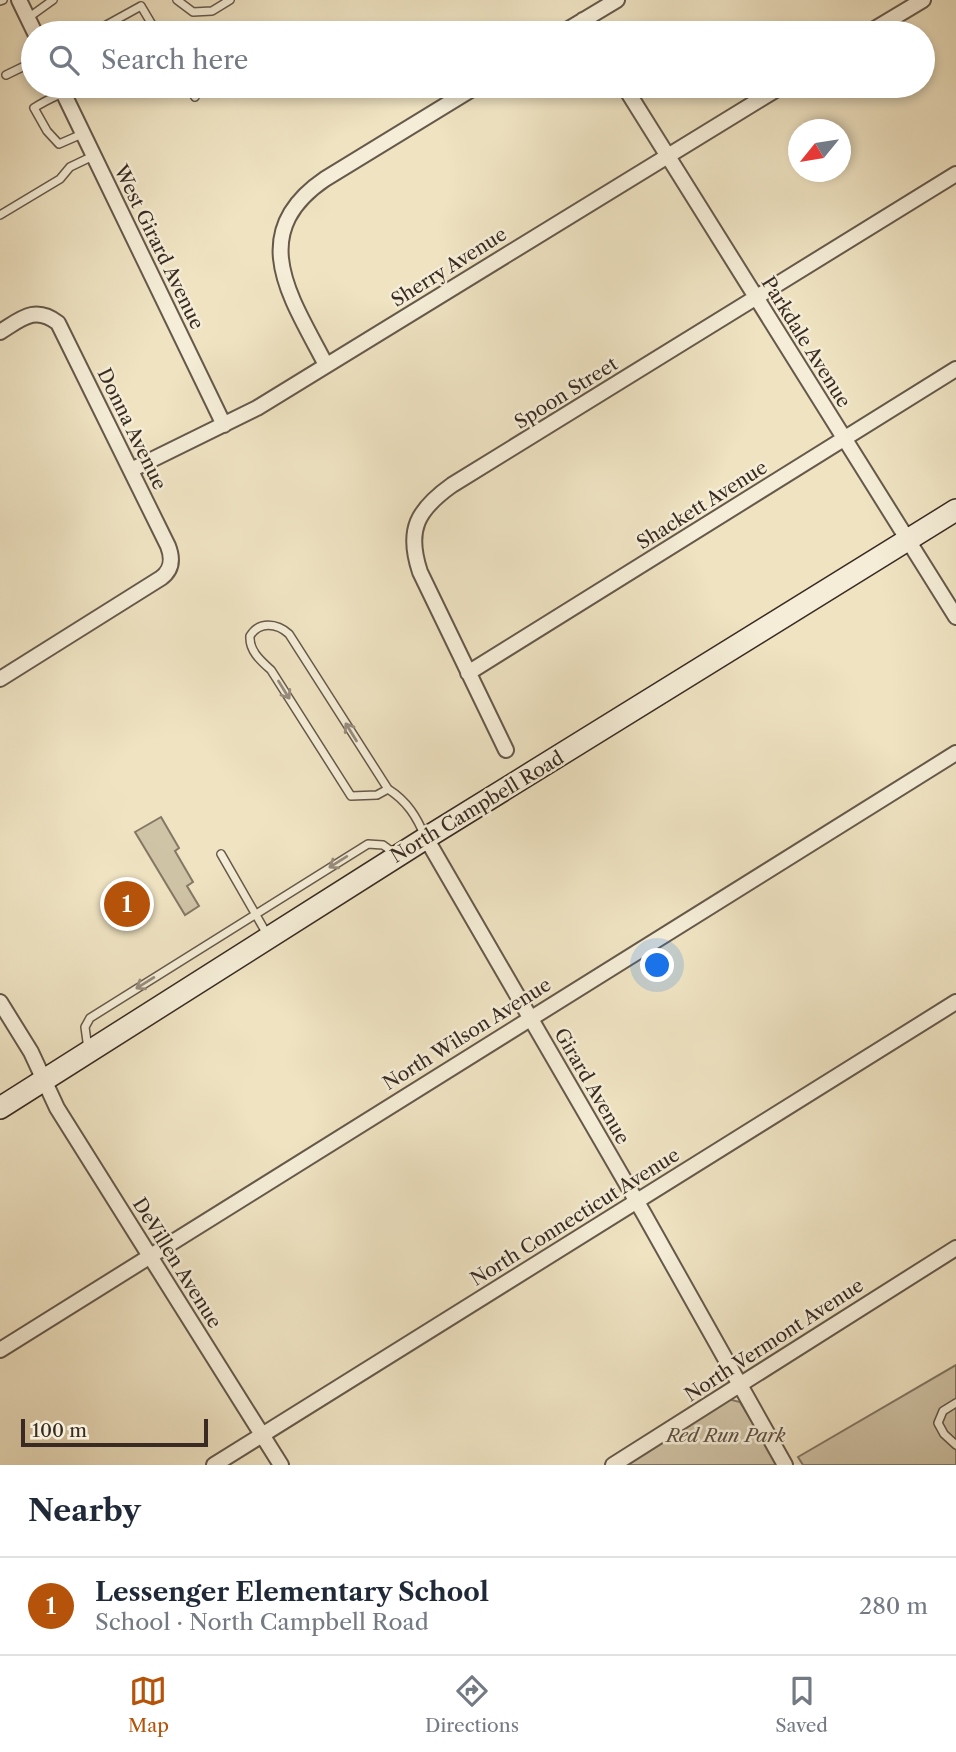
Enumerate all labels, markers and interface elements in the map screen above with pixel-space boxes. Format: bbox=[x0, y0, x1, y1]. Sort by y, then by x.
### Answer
search box bbox=[21, 21, 935, 98]
icon: search bbox=[45, 41, 83, 79]
text: Search here bbox=[101, 44, 248, 76]
north arrow bbox=[788, 119, 851, 182]
street label: West Girard Avenue bbox=[109, 160, 209, 333]
street label: Sherry Avenue bbox=[387, 222, 511, 312]
street label: Parkdale Avenue bbox=[756, 272, 856, 412]
street label: Spoon Street bbox=[510, 352, 622, 434]
street label: Donna Avenue bbox=[93, 364, 171, 494]
street label: Shackett Avenue bbox=[633, 456, 771, 554]
one-way arrow bbox=[276, 680, 291, 699]
one-way arrow bbox=[344, 722, 358, 742]
street label: North Campbell Road bbox=[386, 746, 568, 868]
one-way arrow bbox=[329, 856, 349, 870]
pin: 1 bbox=[104, 878, 150, 930]
your location bbox=[640, 948, 674, 982]
street label: North Wilson Avenue bbox=[379, 973, 555, 1095]
one-way arrow bbox=[136, 977, 156, 991]
street label: Girard Avenue bbox=[549, 1024, 635, 1148]
street label: North Connecticut Avenue bbox=[466, 1143, 684, 1291]
street label: DeVillen Avenue bbox=[128, 1194, 226, 1332]
street label: North Vermont Avenue bbox=[680, 1274, 868, 1406]
scale bar bbox=[21, 1416, 208, 1448]
text: 100 m bbox=[32, 1419, 87, 1442]
park label: Red Run Park bbox=[664, 1424, 786, 1447]
text: Nearby bbox=[28, 1492, 141, 1529]
text: Lessenger Elementary School bbox=[95, 1576, 489, 1608]
text: 1 bbox=[46, 1592, 56, 1620]
text: 280 m bbox=[859, 1592, 928, 1620]
text: School · North Campbell Road bbox=[95, 1608, 429, 1636]
tab: Map bbox=[128, 1672, 169, 1737]
tab: Directions bbox=[425, 1672, 519, 1737]
tab: Saved bbox=[775, 1672, 828, 1737]

